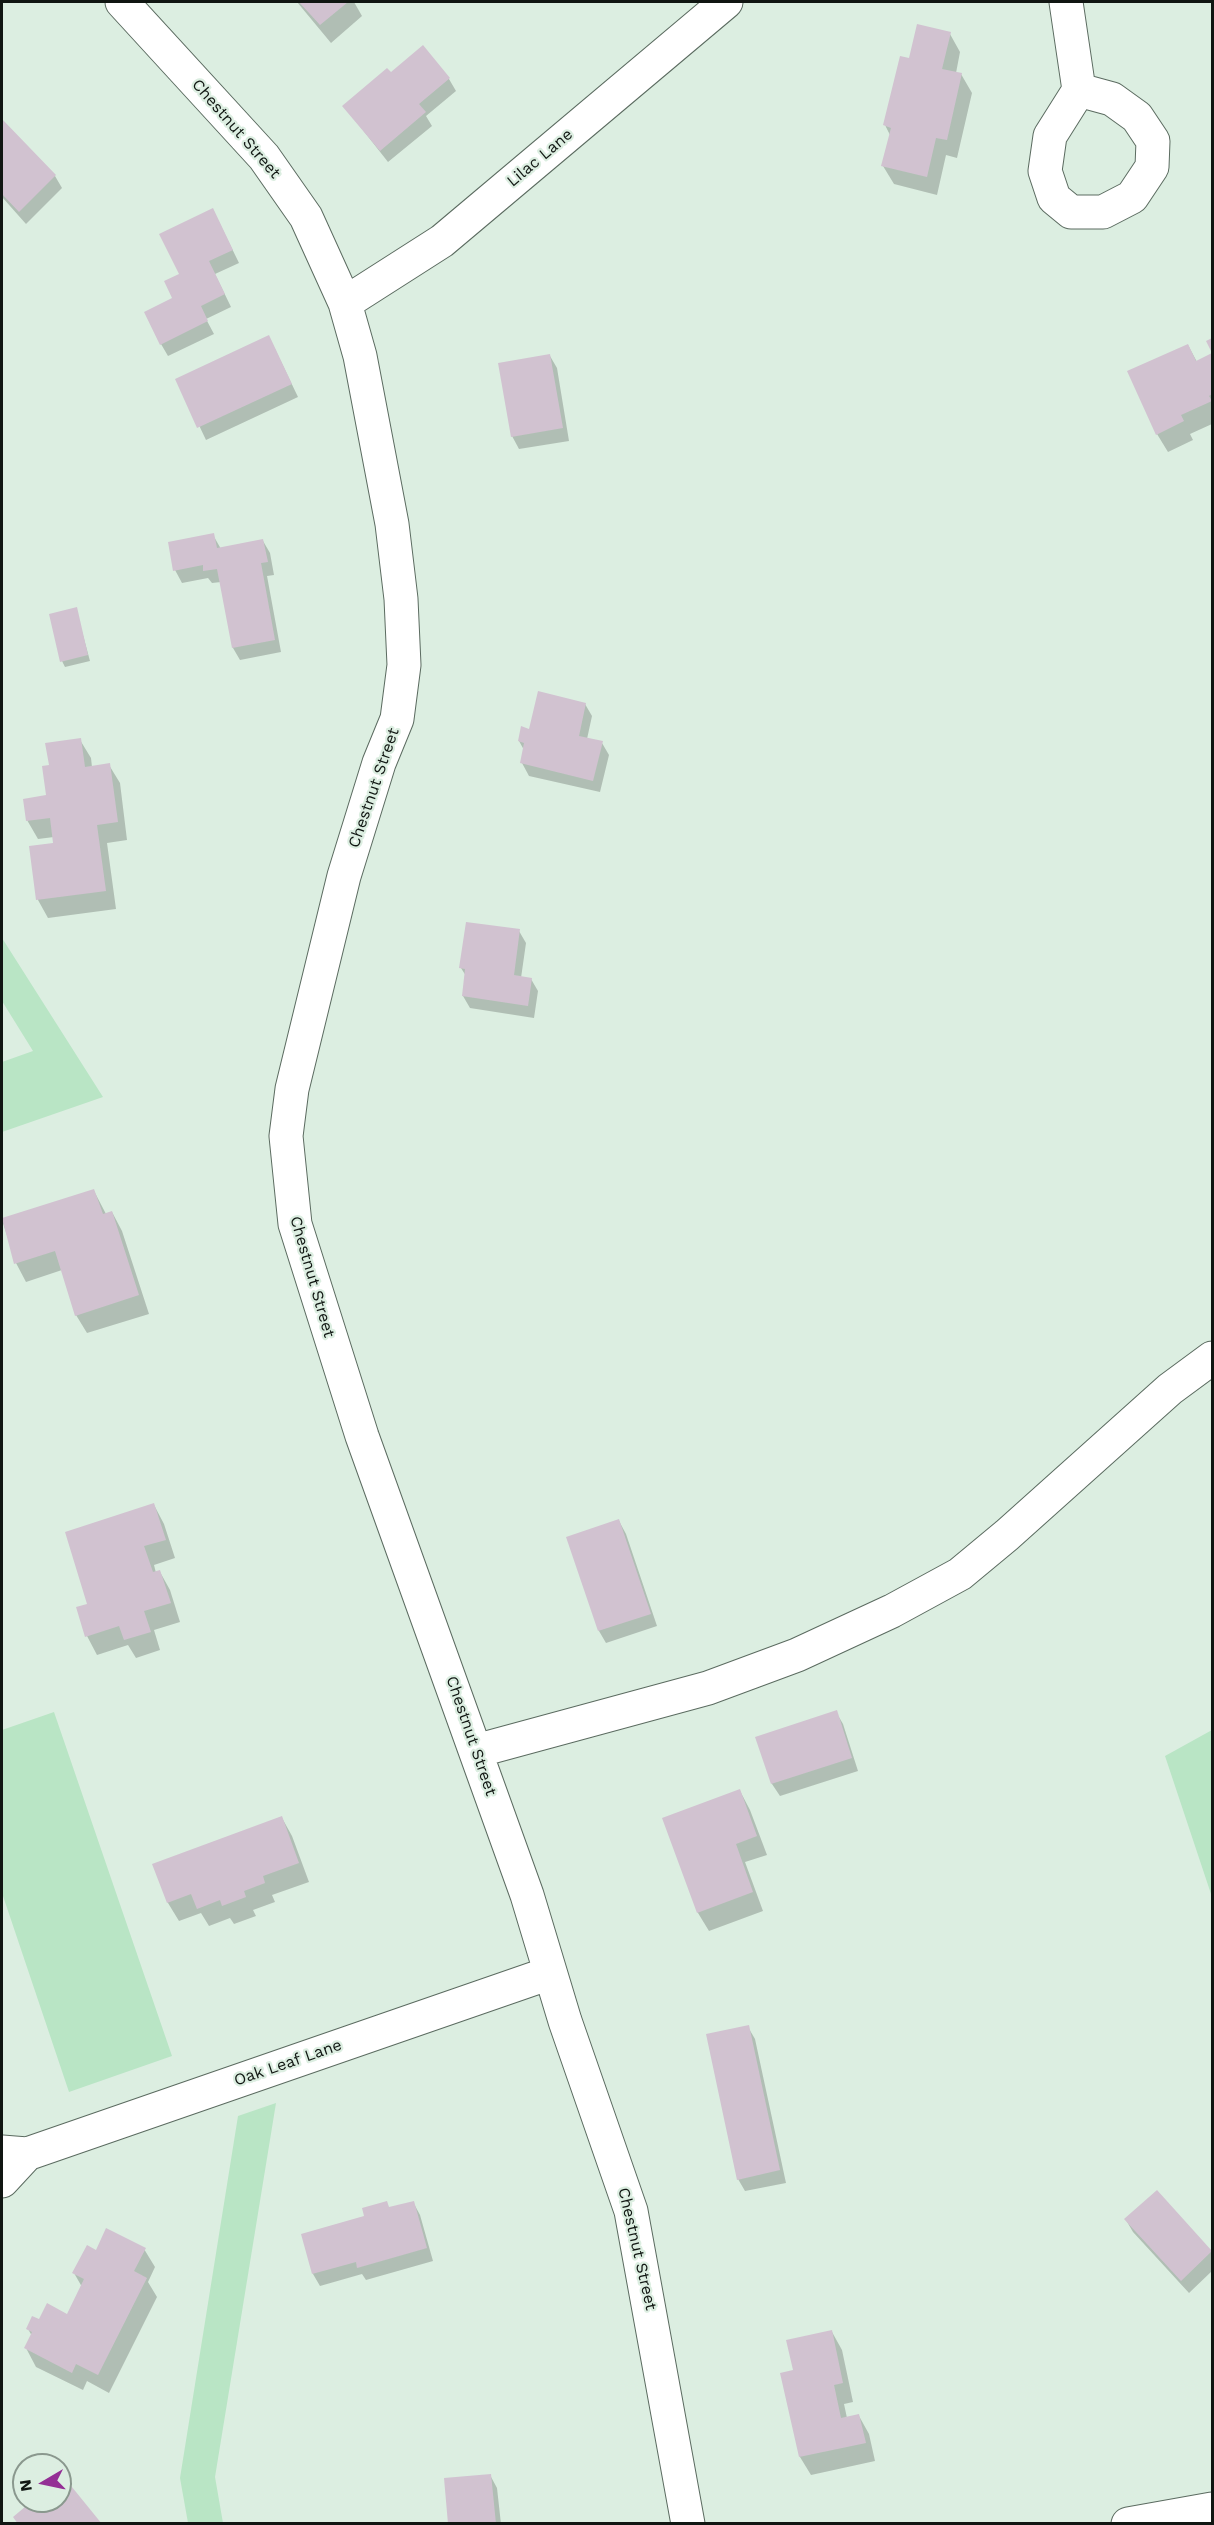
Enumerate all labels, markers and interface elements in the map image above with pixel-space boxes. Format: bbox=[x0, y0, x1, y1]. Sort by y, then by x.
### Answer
street label: Chestnut Street bbox=[188, 75, 284, 183]
street label: Lilac Lane bbox=[503, 125, 577, 191]
street label: Chestnut Street bbox=[345, 726, 403, 850]
street label: Chestnut Street bbox=[285, 1214, 339, 1340]
street label: Chestnut Street bbox=[442, 1674, 500, 1798]
street label: Oak Leaf Lane bbox=[232, 2036, 344, 2090]
street label: Chestnut Street bbox=[614, 2186, 660, 2312]
north arrow bbox=[12, 2453, 72, 2513]
text: N bbox=[15, 2478, 36, 2493]

